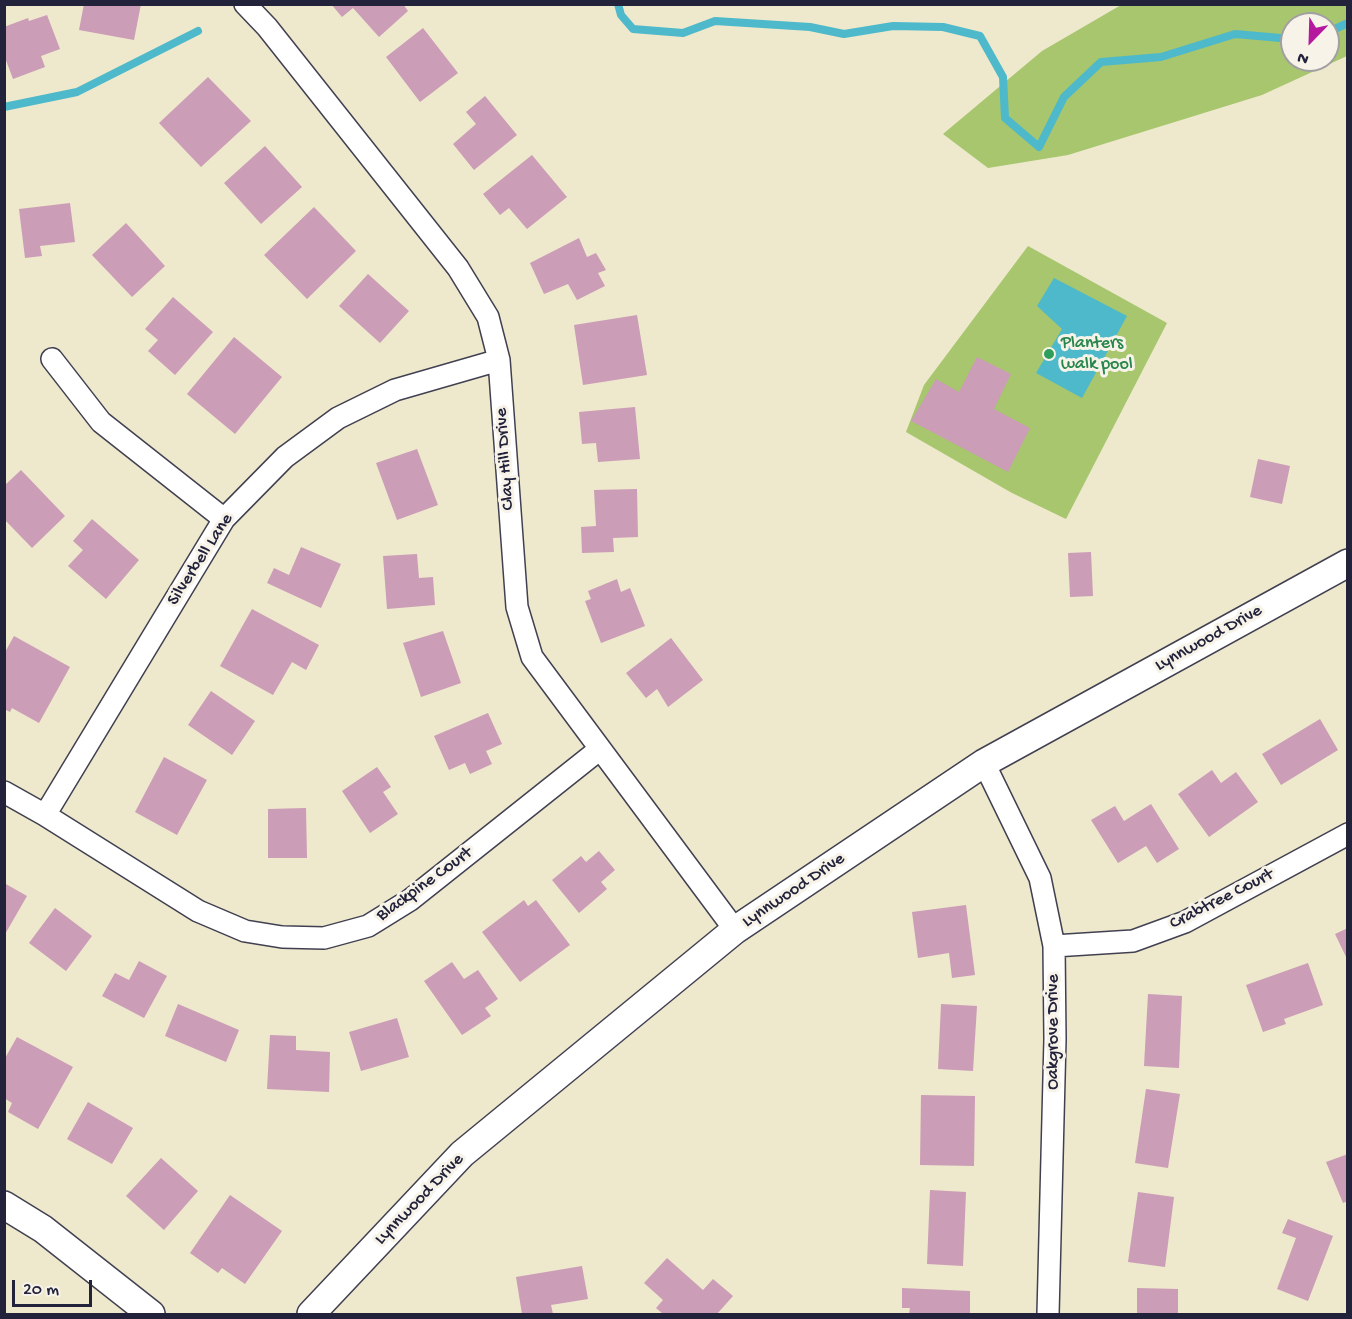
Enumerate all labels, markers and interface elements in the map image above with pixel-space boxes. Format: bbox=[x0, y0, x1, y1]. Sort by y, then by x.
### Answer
north arrow bbox=[1280, 12, 1340, 72]
text: N bbox=[1295, 46, 1312, 68]
place label: Planters walk pool bbox=[1061, 333, 1133, 376]
marker: Planters walk pool bbox=[1042, 347, 1056, 361]
street label: Clay Hill Drive bbox=[492, 407, 520, 511]
street label: Silverbell Lane bbox=[163, 510, 239, 610]
street label: Lynnwood Drive bbox=[1152, 601, 1266, 677]
street label: Blackpine Court bbox=[373, 843, 477, 927]
street label: Lynnwood Drive bbox=[739, 849, 849, 933]
street label: Crabtree Court bbox=[1167, 865, 1277, 935]
street label: Oakgrove Drive bbox=[1043, 974, 1065, 1090]
street label: Lynnwood Drive bbox=[371, 1150, 469, 1250]
scale bar bbox=[15, 1268, 94, 1306]
text: 20 m bbox=[23, 1280, 59, 1301]

